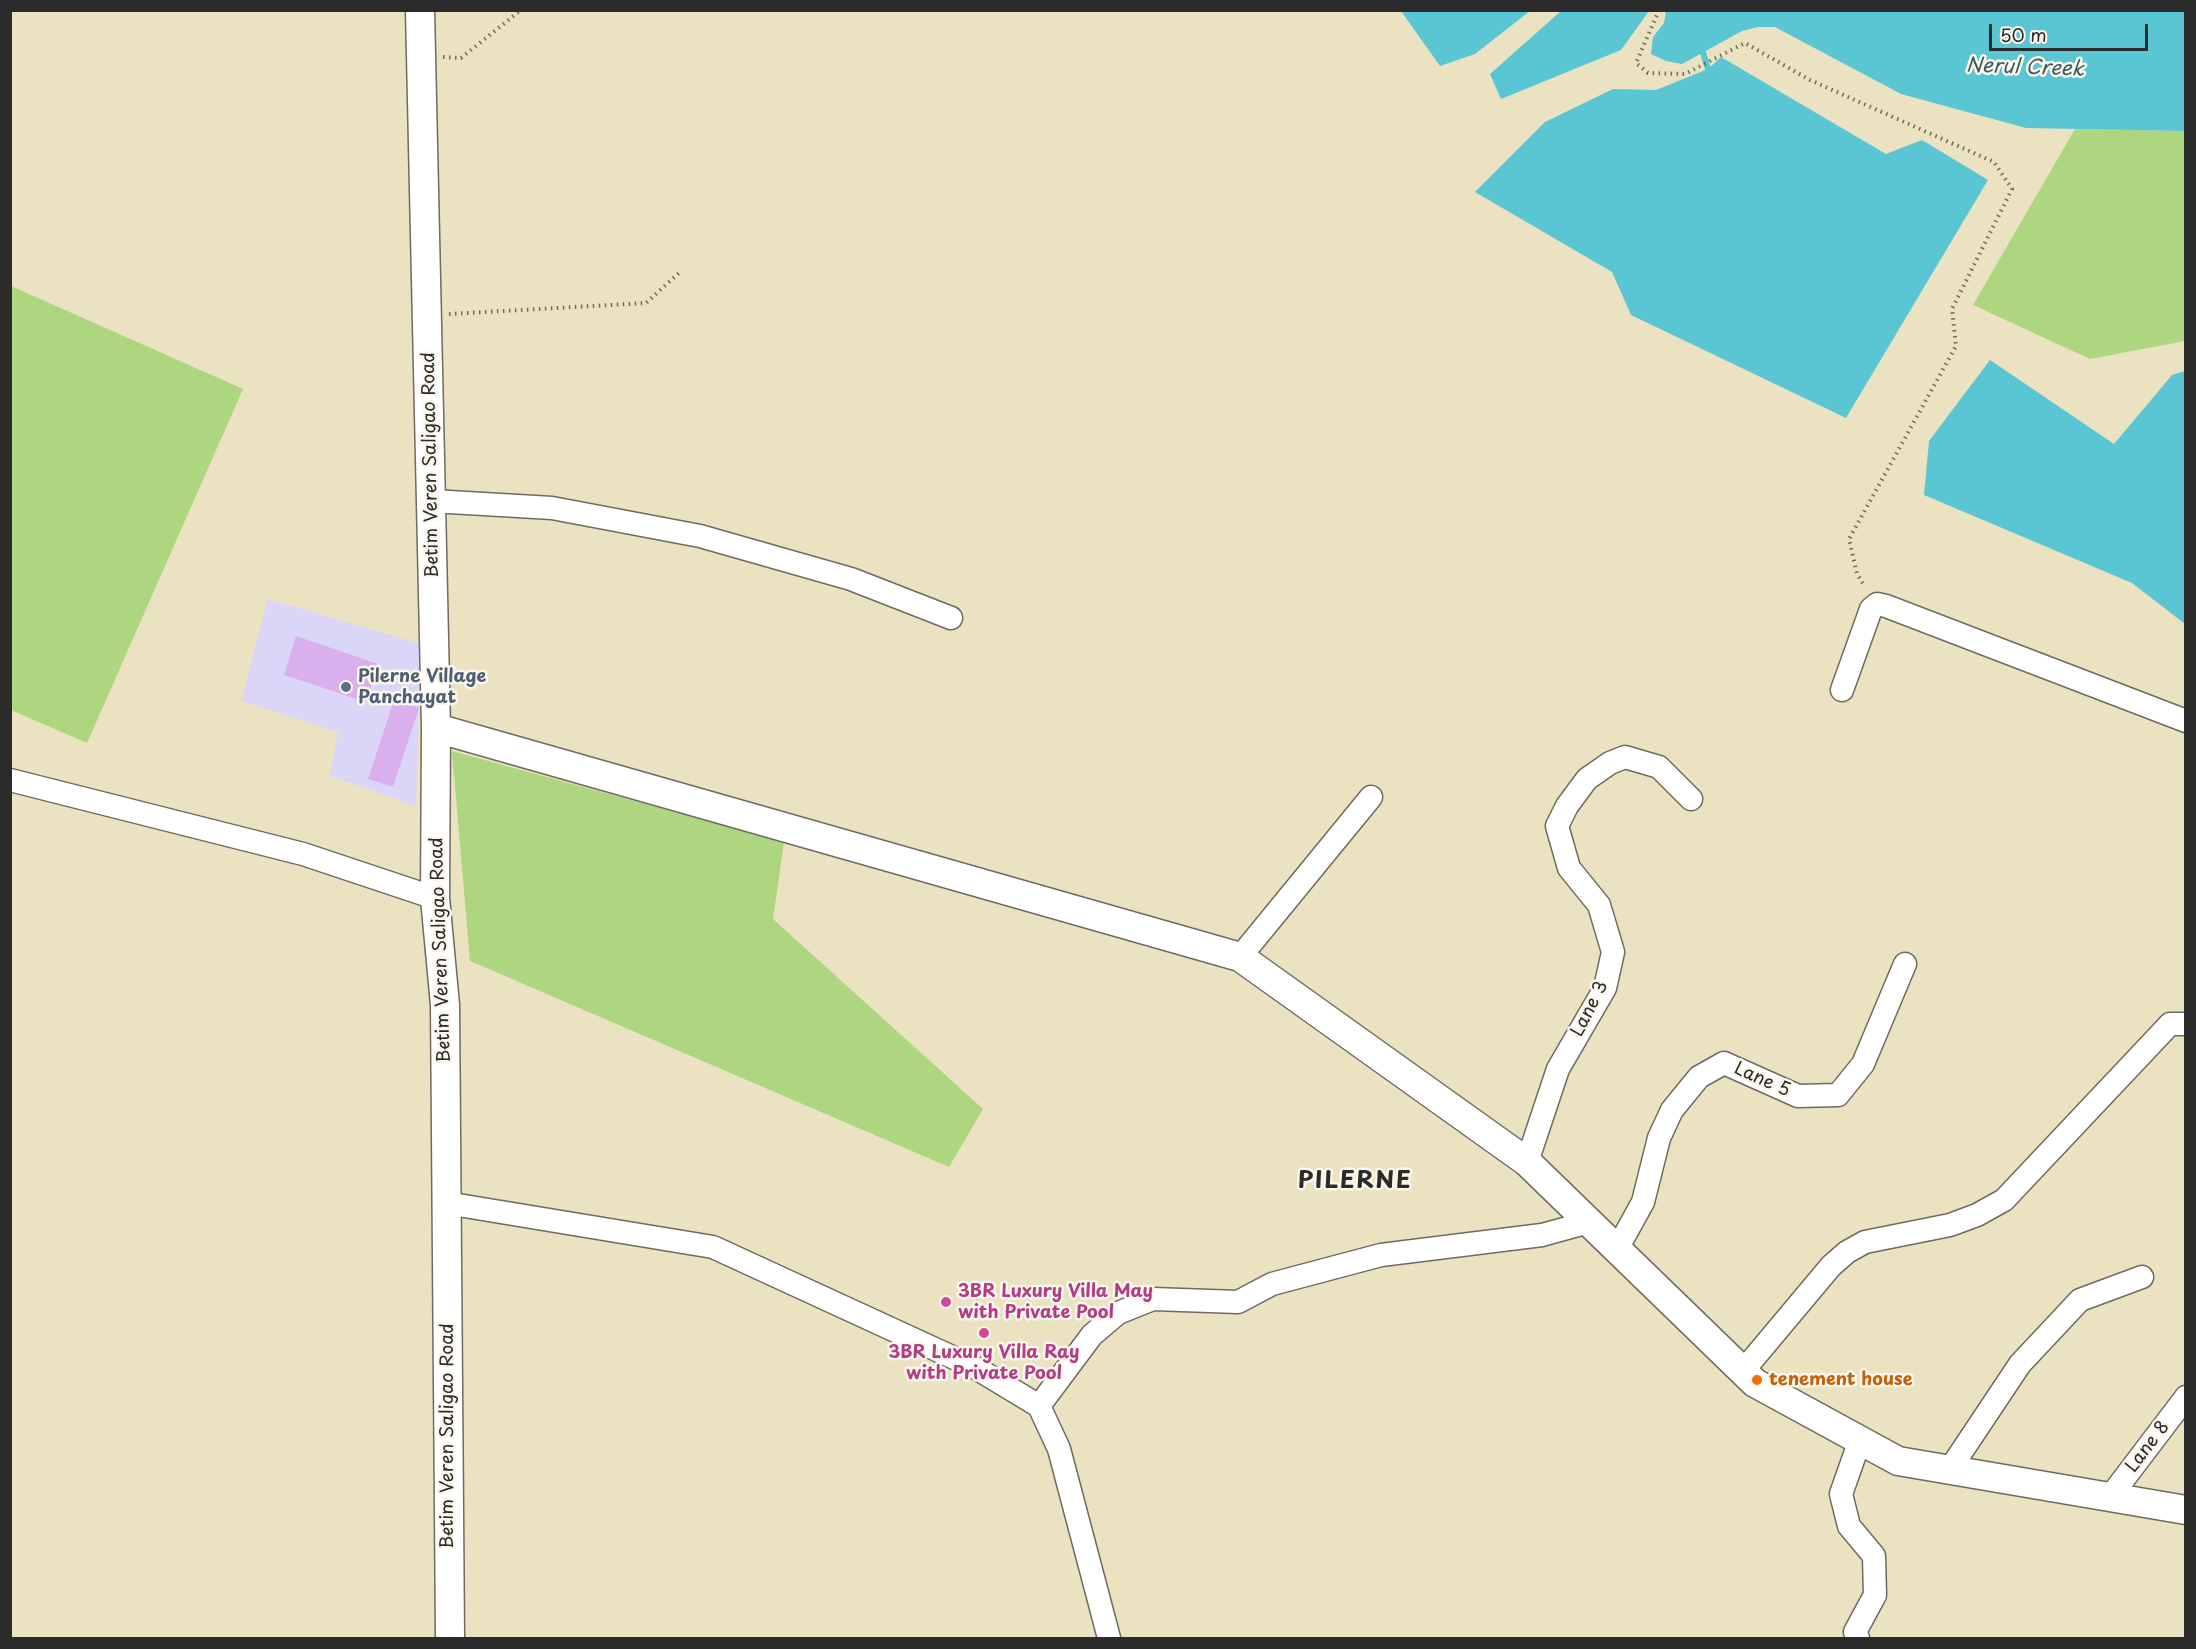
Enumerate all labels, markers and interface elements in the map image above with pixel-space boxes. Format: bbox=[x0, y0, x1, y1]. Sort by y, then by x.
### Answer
scale bar bbox=[1992, 12, 2151, 50]
text: 50 m bbox=[2000, 21, 2047, 48]
water label: Nerul Creek bbox=[1966, 54, 2084, 82]
street label: Betim Veren Saligao Road bbox=[418, 352, 444, 578]
place label: Pilerne Village Panchayat bbox=[358, 666, 486, 708]
marker: Pilerne Village Panchayat bbox=[339, 680, 353, 694]
street label: Betim Veren Saligao Road bbox=[426, 837, 456, 1063]
street label: Lane 3 bbox=[1567, 978, 1613, 1040]
street label: Lane 5 bbox=[1731, 1058, 1793, 1102]
district label: PILERNE bbox=[1299, 1167, 1411, 1195]
place label: 3BR Luxury Villa May with Private Pool bbox=[958, 1281, 1153, 1324]
marker: 3BR Luxury Villa May with Private Pool bbox=[939, 1295, 953, 1309]
street label: Betim Veren Saligao Road bbox=[437, 1323, 459, 1549]
marker: 3BR Luxury Villa Ray with Private Pool bbox=[977, 1326, 991, 1340]
place label: 3BR Luxury Villa Ray with Private Pool bbox=[888, 1342, 1080, 1384]
place label: tenement house bbox=[1769, 1369, 1913, 1391]
marker: tenement house bbox=[1750, 1373, 1764, 1387]
street label: Lane 8 bbox=[2122, 1417, 2174, 1477]

